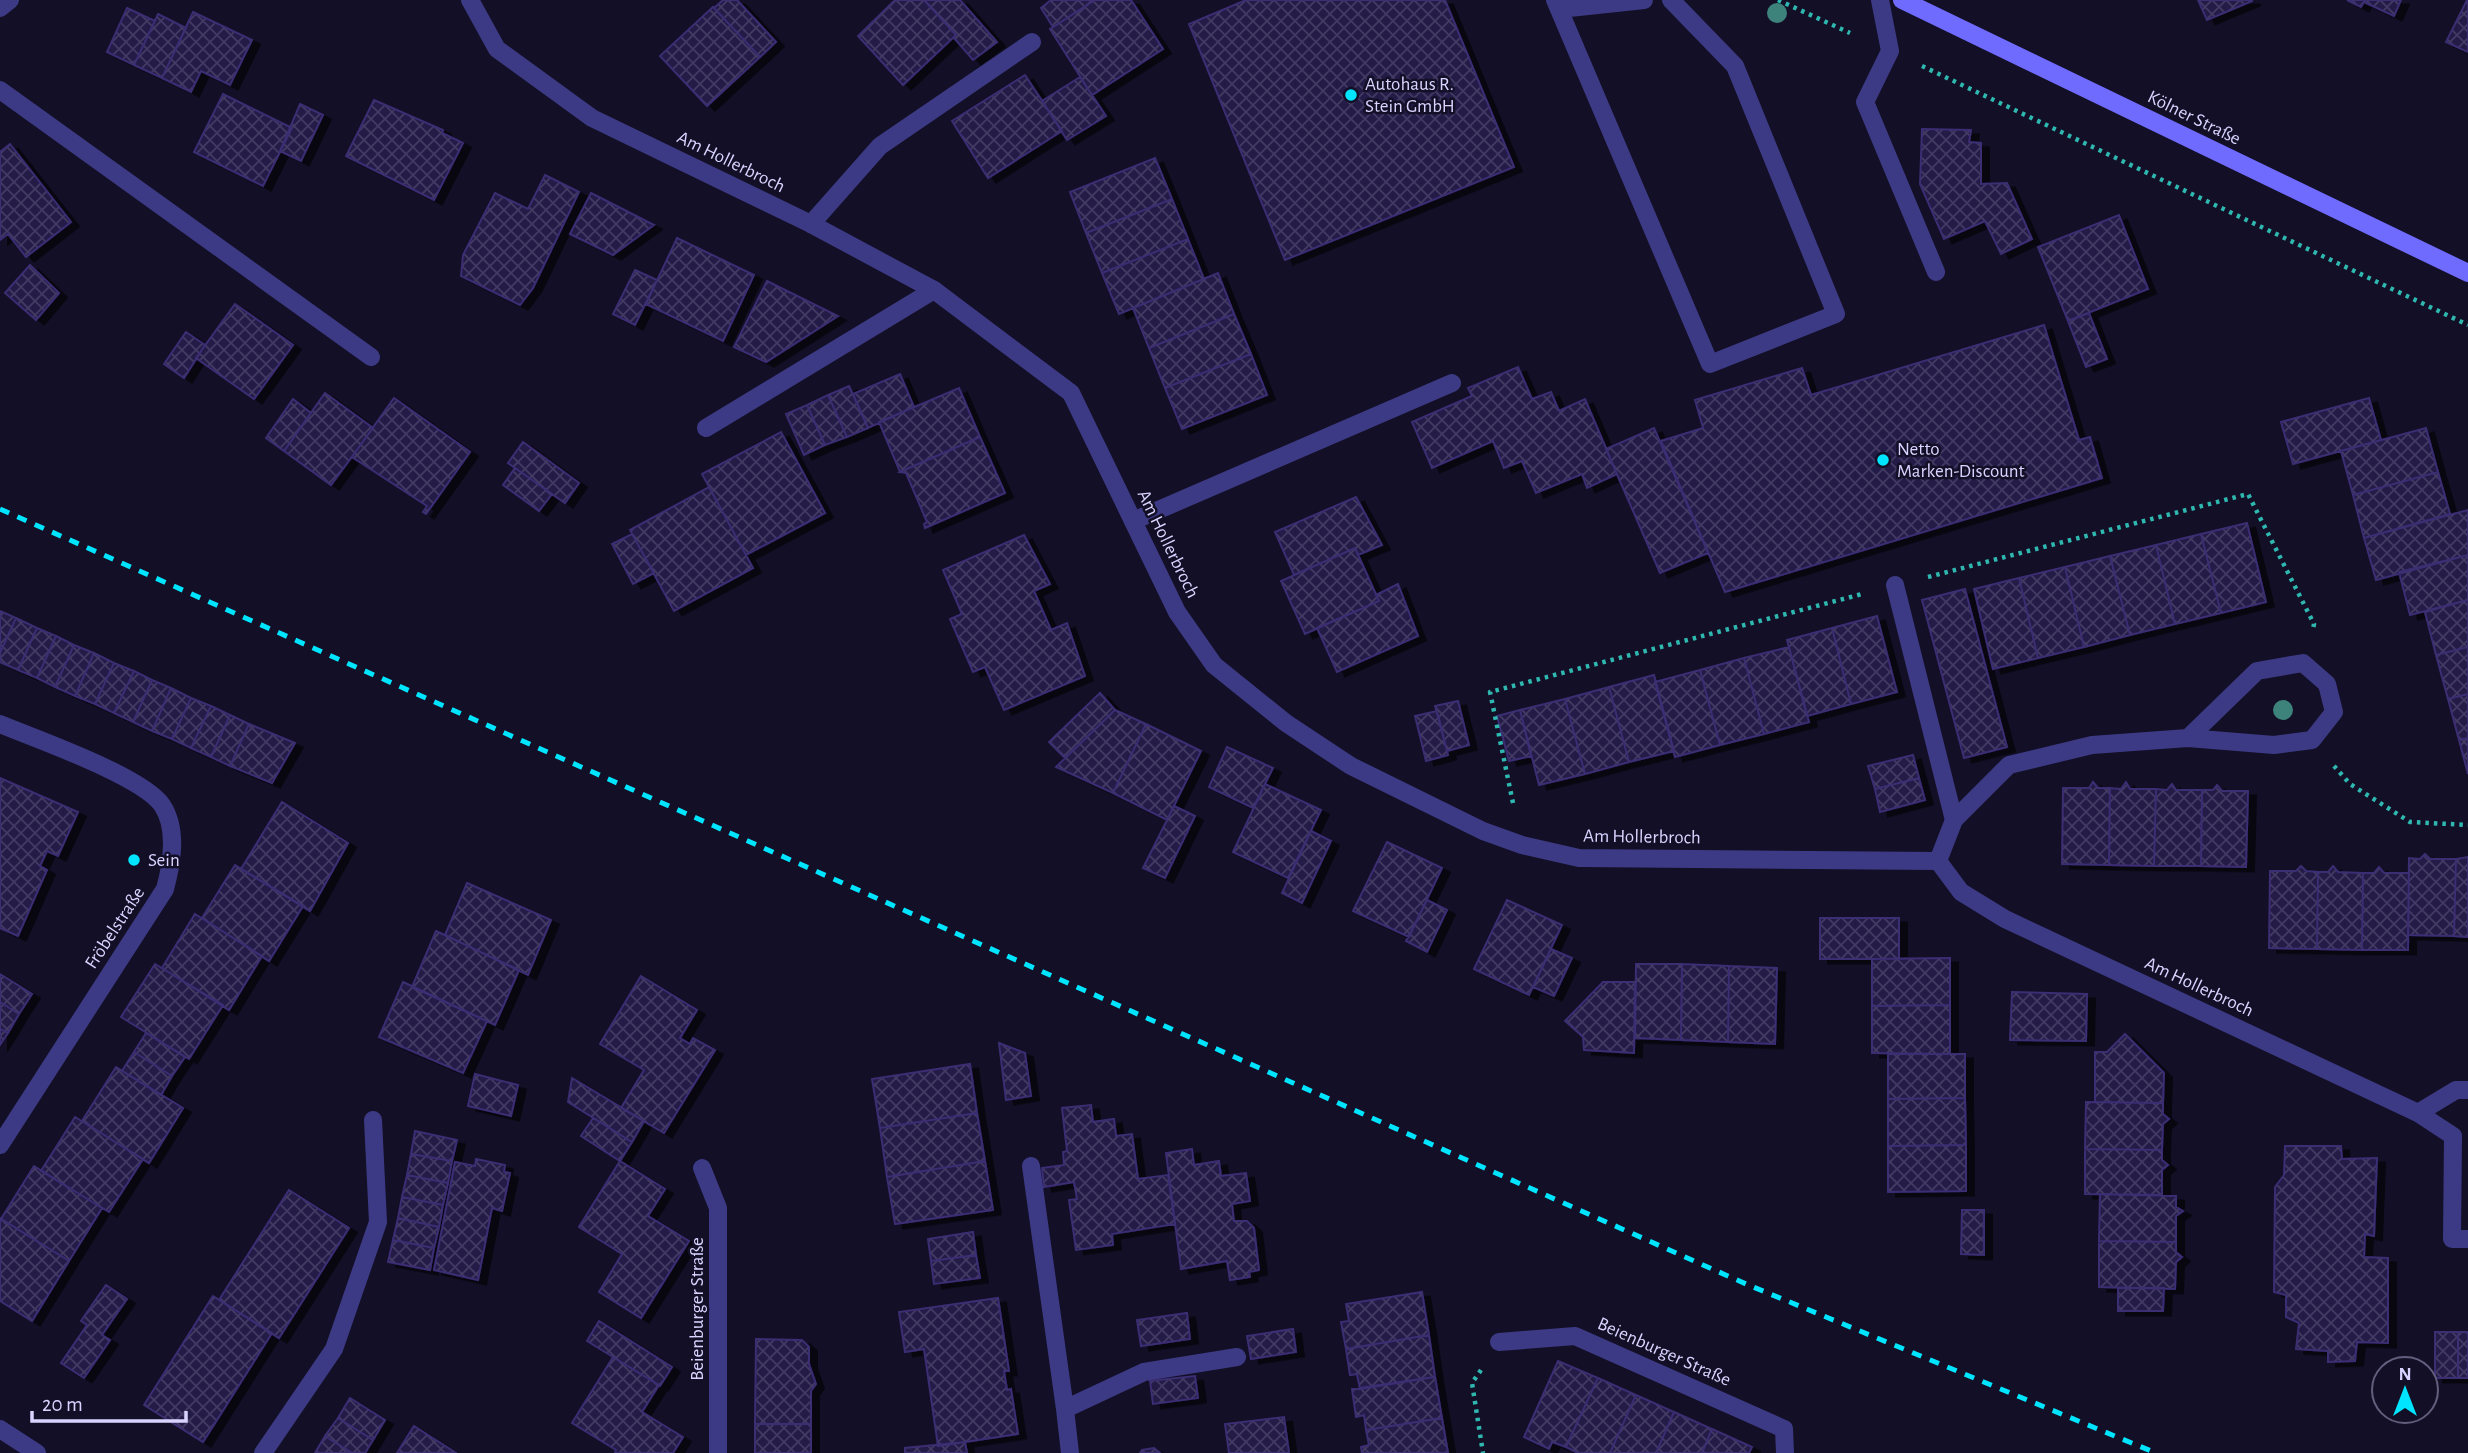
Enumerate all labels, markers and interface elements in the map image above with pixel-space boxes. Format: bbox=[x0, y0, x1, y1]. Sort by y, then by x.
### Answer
place label: Autohaus R. Stein GmbH bbox=[1365, 75, 1455, 116]
marker: Autohaus R. Stein GmbH bbox=[1343, 87, 1359, 103]
street label: Kölner Straße bbox=[2145, 87, 2243, 149]
street label: Am Hollerbroch bbox=[674, 128, 788, 196]
place label: Netto Marken-Discount bbox=[1897, 440, 2025, 481]
marker: Netto Marken-Discount bbox=[1875, 452, 1891, 468]
street label: Am Hollerbroch bbox=[1134, 487, 1202, 601]
street label: Am Hollerbroch bbox=[1583, 826, 1701, 848]
place label: Sein bbox=[148, 851, 180, 870]
marker: Sein bbox=[126, 852, 142, 868]
street label: Fröbelstraße bbox=[82, 884, 148, 972]
street label: Am Hollerbroch bbox=[2142, 954, 2256, 1020]
street label: Beienburger Straße bbox=[688, 1237, 707, 1381]
street label: Beienburger Straße bbox=[1595, 1314, 1733, 1390]
north arrow bbox=[2370, 1355, 2440, 1425]
text: N bbox=[2398, 1365, 2412, 1384]
scale bar bbox=[32, 1380, 186, 1424]
text: 20 m bbox=[42, 1394, 83, 1415]

